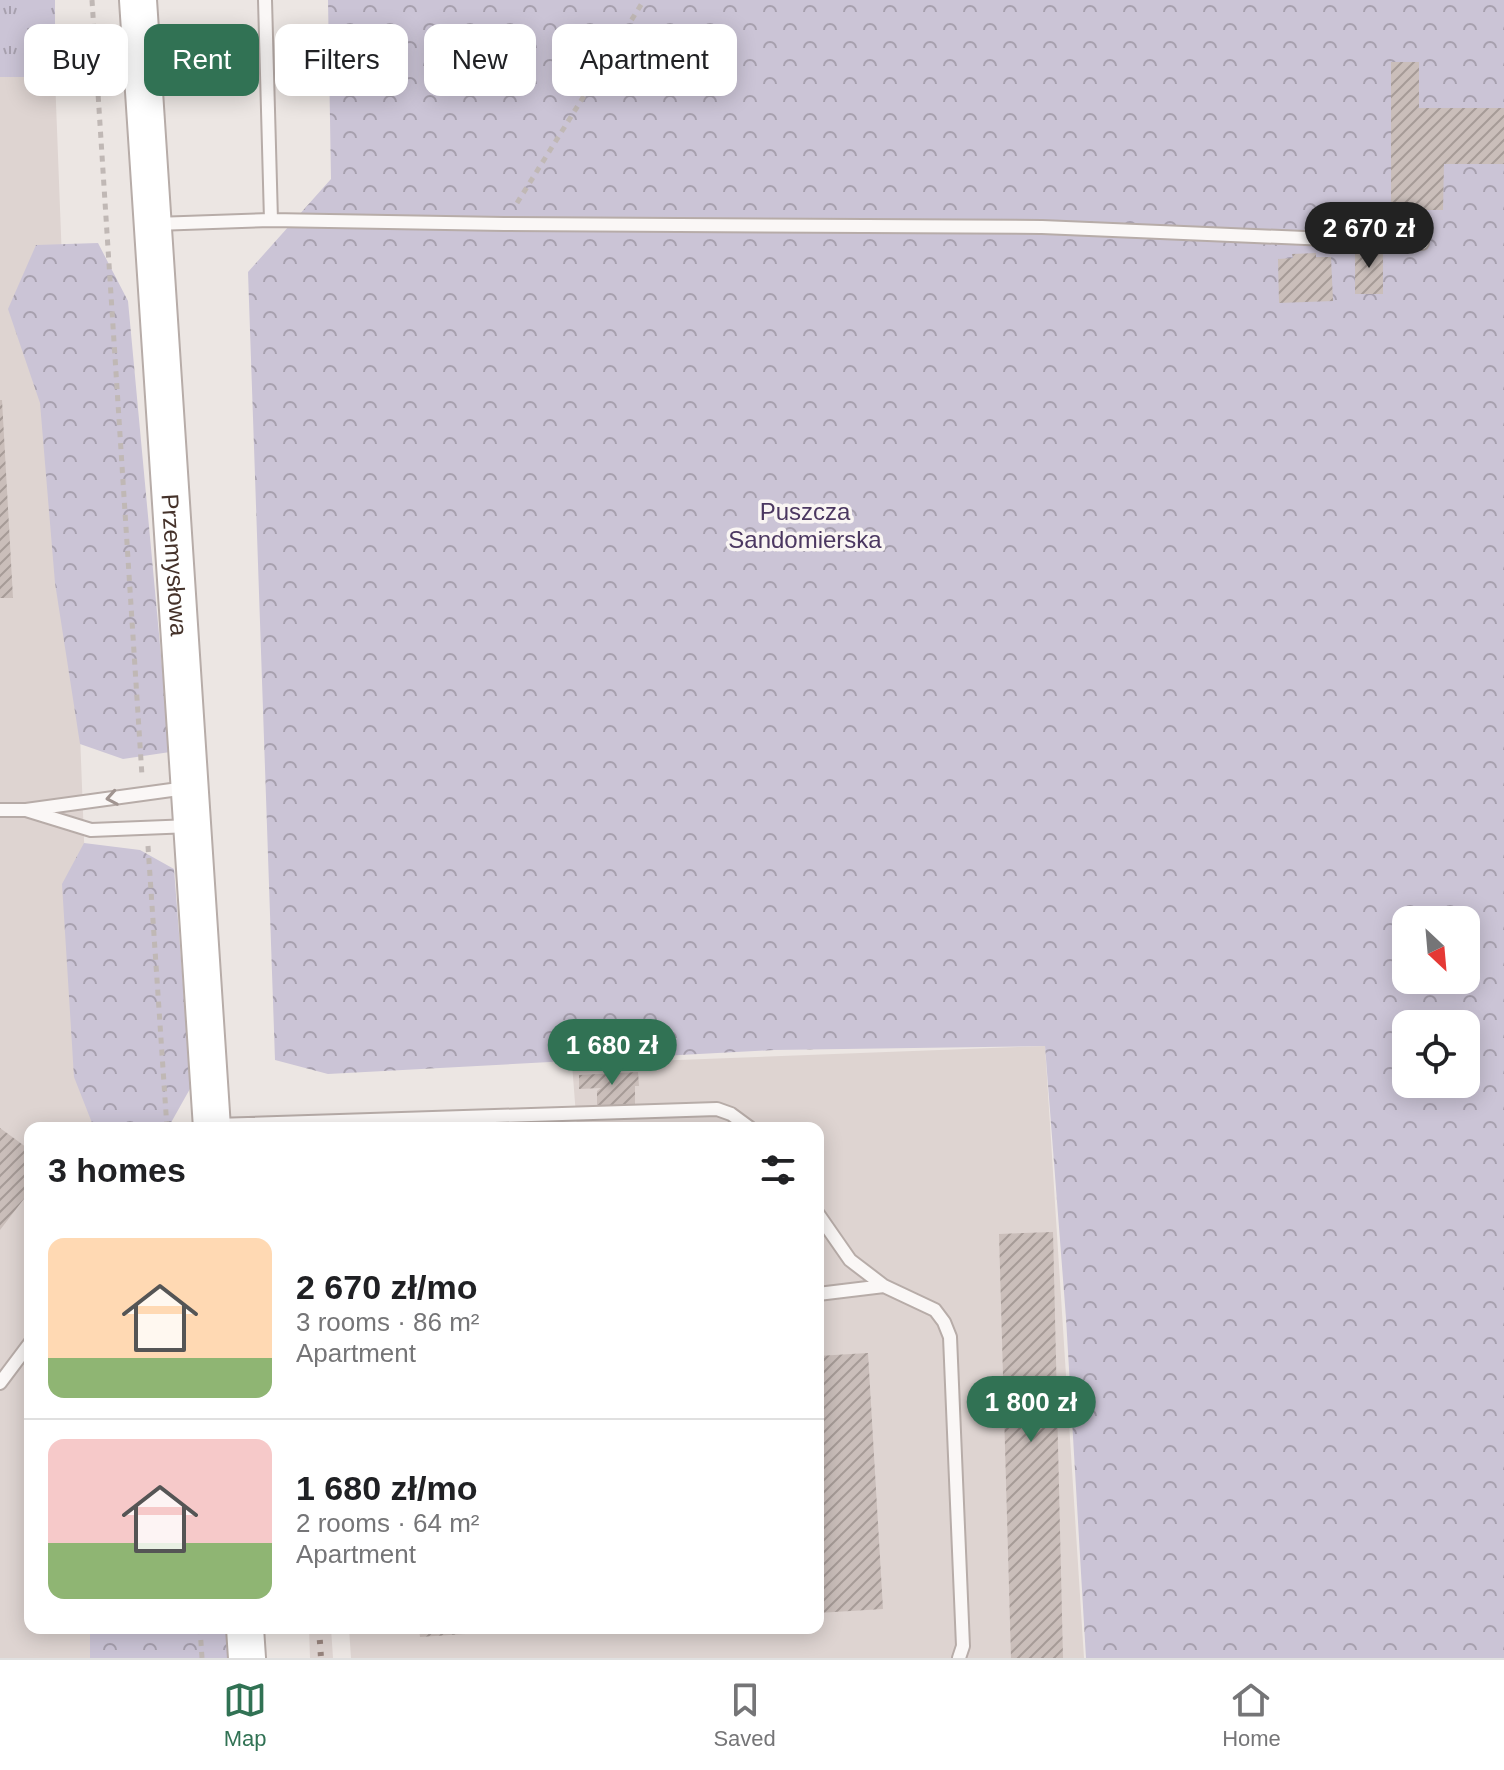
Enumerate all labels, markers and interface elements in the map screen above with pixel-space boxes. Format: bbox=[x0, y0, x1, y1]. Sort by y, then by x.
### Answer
chip: Buy bbox=[24, 24, 128, 96]
chip: Rent bbox=[144, 24, 259, 96]
chip: Filters bbox=[275, 24, 408, 96]
chip: New bbox=[424, 24, 536, 96]
chip: Apartment bbox=[552, 24, 737, 96]
pin: 2 670 zł bbox=[1286, 202, 1452, 270]
text: 2 670 zł bbox=[1323, 213, 1415, 243]
street label: Przemysłowa bbox=[157, 493, 193, 638]
park label: Puszcza Sandomierska bbox=[728, 498, 882, 553]
one-way arrow bbox=[105, 789, 119, 806]
north arrow bbox=[1392, 906, 1480, 994]
map controls bbox=[1392, 906, 1480, 1098]
button: locate bbox=[1392, 1010, 1480, 1098]
pin: 1 680 zł bbox=[529, 1019, 695, 1087]
text: 1 680 zł bbox=[566, 1030, 658, 1060]
icon: filters bbox=[756, 1148, 800, 1192]
text: 3 homes bbox=[48, 1151, 186, 1189]
text: 2 670 zł/mo bbox=[296, 1268, 477, 1306]
icon: home bbox=[112, 1270, 208, 1366]
text: 3 rooms · 86 m² bbox=[296, 1307, 480, 1337]
text: Apartment bbox=[296, 1338, 416, 1368]
pin: 1 800 zł bbox=[948, 1376, 1114, 1444]
text: 1 800 zł bbox=[985, 1387, 1077, 1417]
text: 1 680 zł/mo bbox=[296, 1469, 477, 1507]
icon: home bbox=[112, 1471, 208, 1567]
text: 2 rooms · 64 m² bbox=[296, 1508, 480, 1538]
text: Apartment bbox=[296, 1539, 416, 1569]
tab: Map bbox=[223, 1678, 267, 1752]
tab: Saved bbox=[713, 1678, 776, 1752]
tab: Home bbox=[1222, 1678, 1281, 1752]

